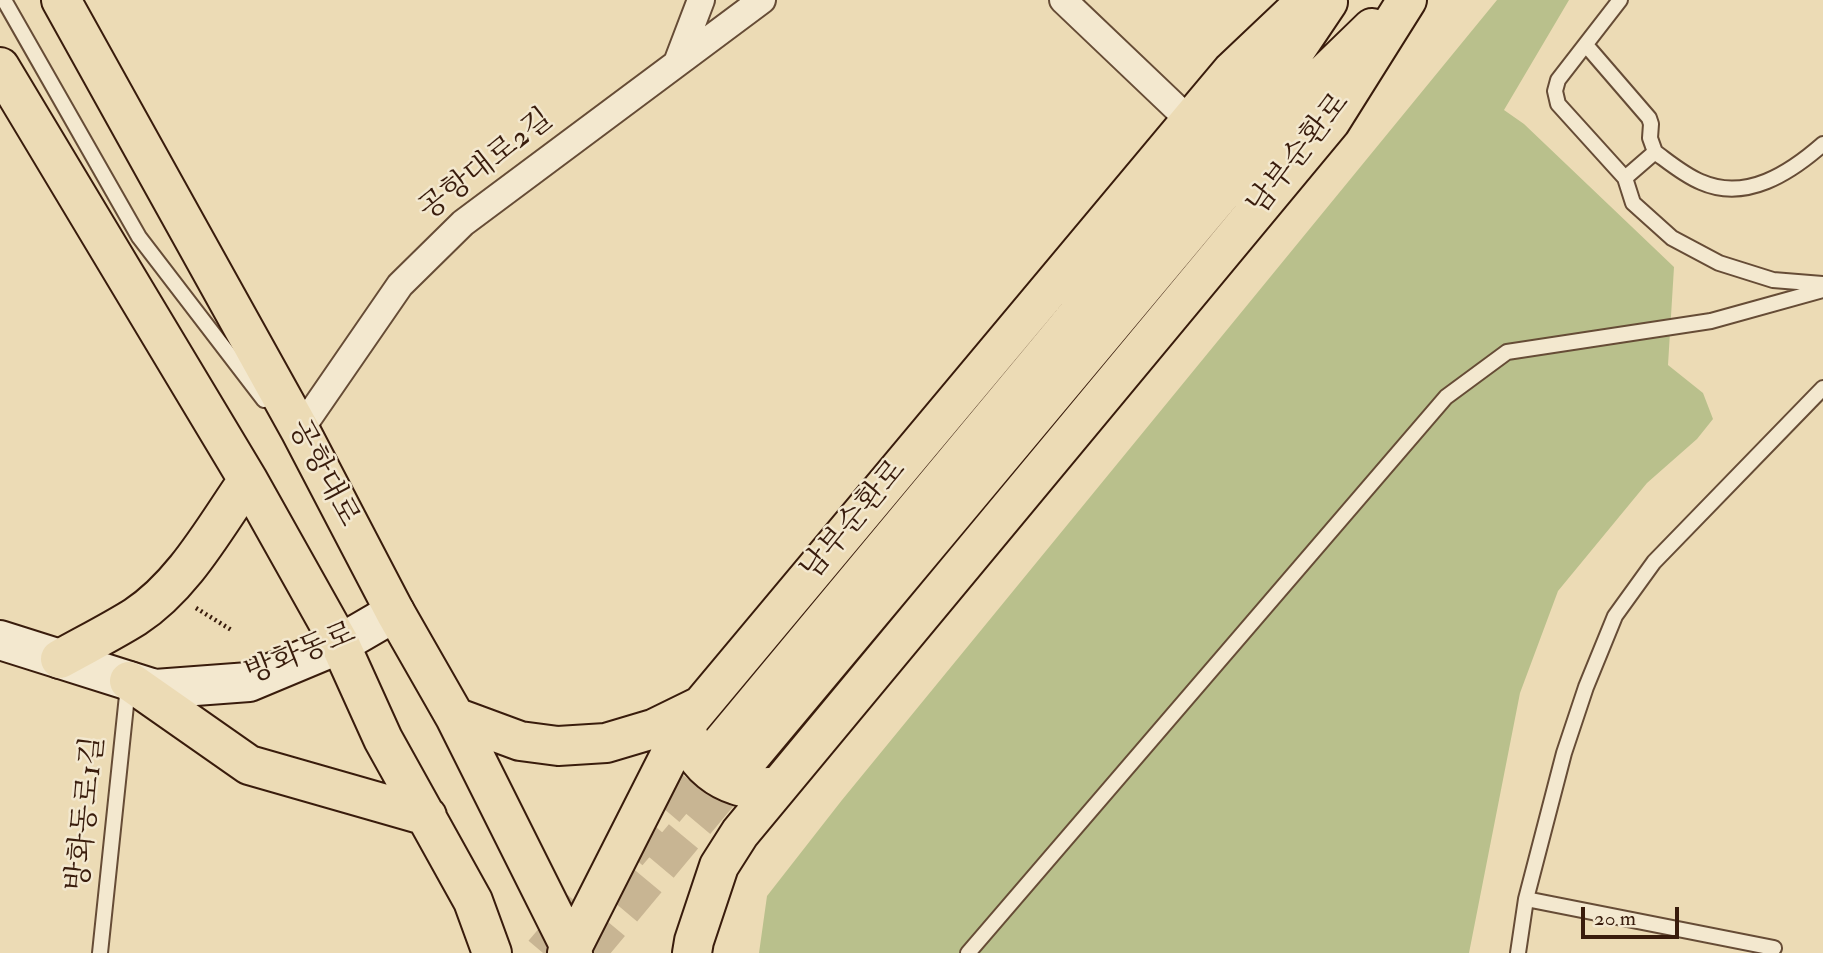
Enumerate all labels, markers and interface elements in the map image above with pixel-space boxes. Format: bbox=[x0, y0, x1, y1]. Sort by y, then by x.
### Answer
street label: 남부순환로 bbox=[1241, 87, 1359, 223]
street label: 공항대로2길 bbox=[413, 103, 561, 229]
street label: 공항대로 bbox=[279, 414, 365, 534]
street label: 남부순환로 bbox=[795, 454, 915, 588]
street label: 방화동로 bbox=[241, 617, 361, 693]
street label: 방화동로1길 bbox=[62, 735, 114, 893]
scale bar bbox=[1585, 894, 1683, 938]
text: 20 m bbox=[1594, 905, 1636, 932]

